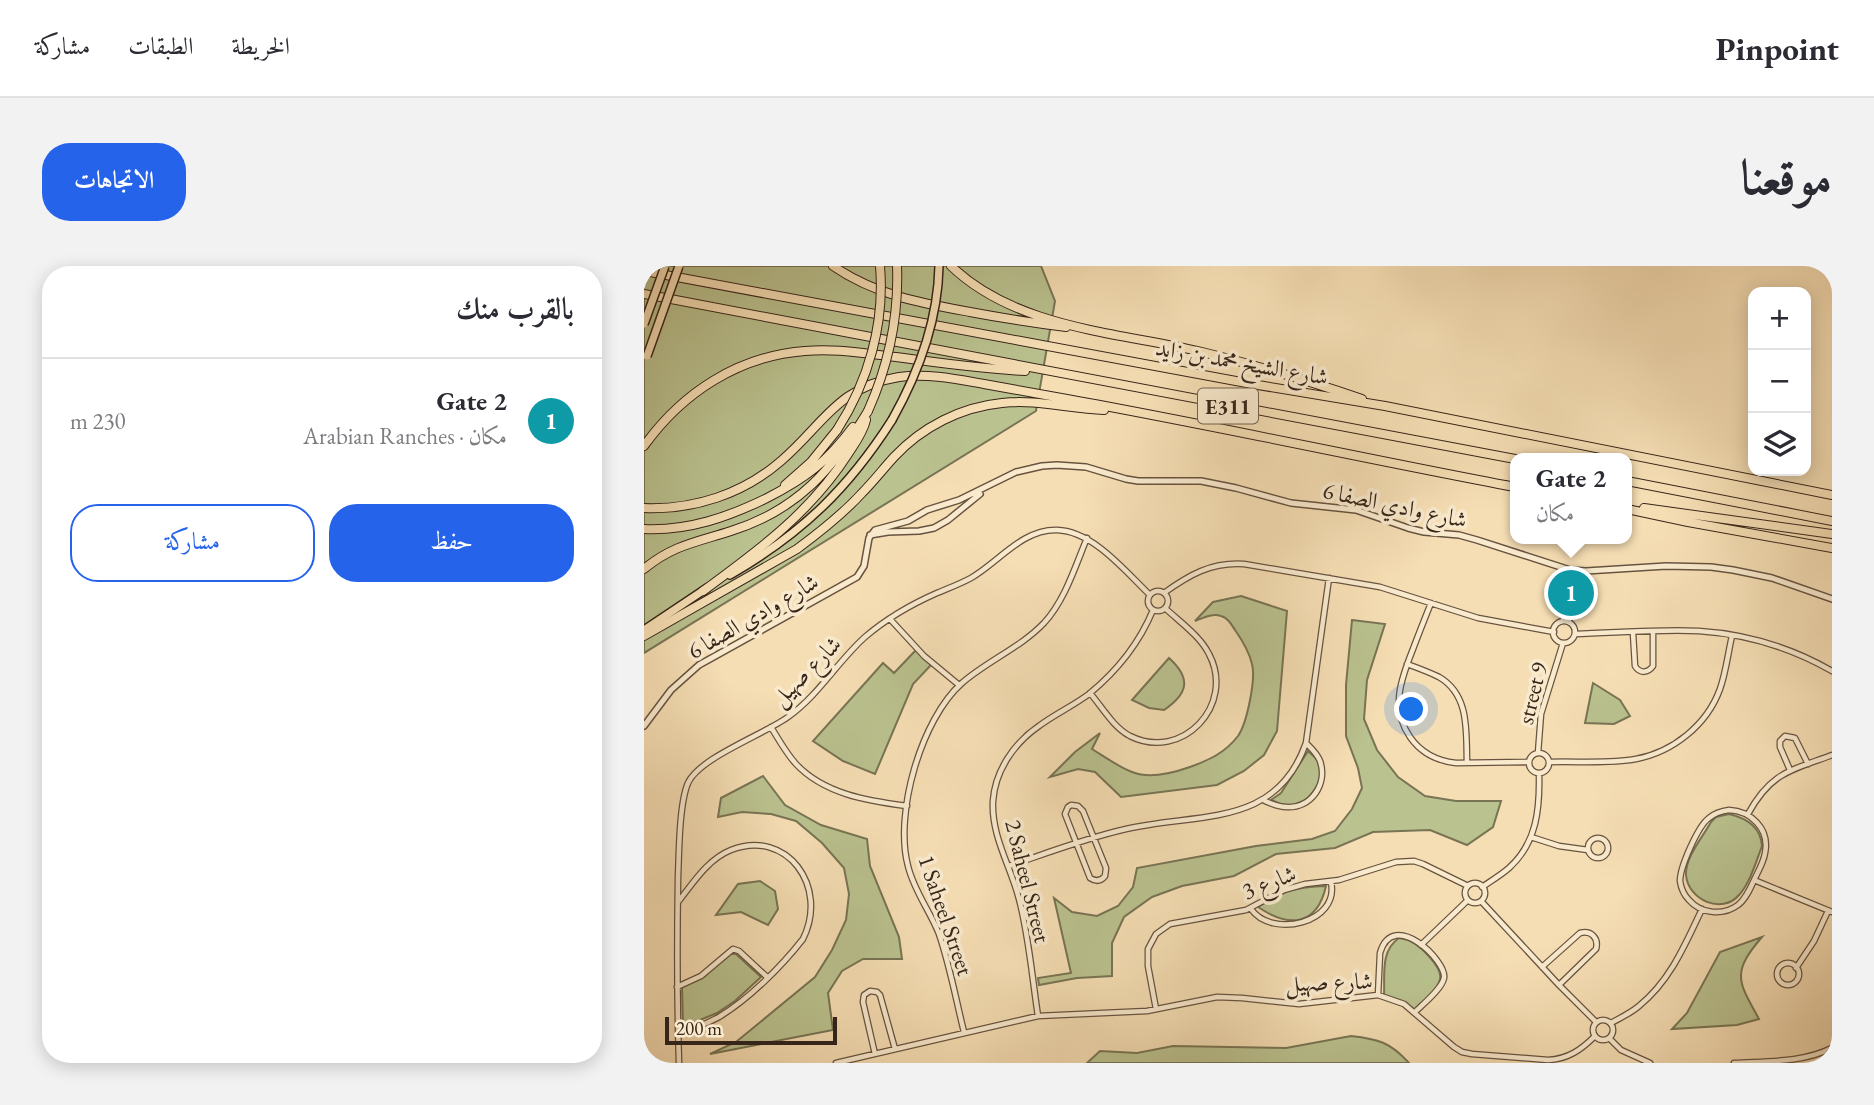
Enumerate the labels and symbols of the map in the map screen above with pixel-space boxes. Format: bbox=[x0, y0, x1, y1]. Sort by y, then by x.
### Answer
street label: شارع الشيخ محمد بن زايد bbox=[1152, 332, 1331, 398]
road number: E311 bbox=[1198, 388, 1258, 424]
street label: شارع وادي الصفا 6 bbox=[1319, 475, 1470, 540]
street label: شارع وادي الصفا 6 bbox=[682, 566, 826, 670]
pin: 1 bbox=[1548, 567, 1594, 619]
street label: شارع صهيل bbox=[764, 629, 851, 716]
street label: street 9 bbox=[1510, 659, 1554, 727]
your location bbox=[1394, 692, 1428, 726]
street label: 2 Saheel Street bbox=[998, 816, 1058, 946]
street label: 1 Saheel Street bbox=[911, 851, 981, 980]
street label: 3 شارع bbox=[1238, 858, 1302, 911]
street label: شارع صهيل bbox=[1285, 965, 1374, 1004]
scale bar bbox=[665, 1014, 836, 1046]

